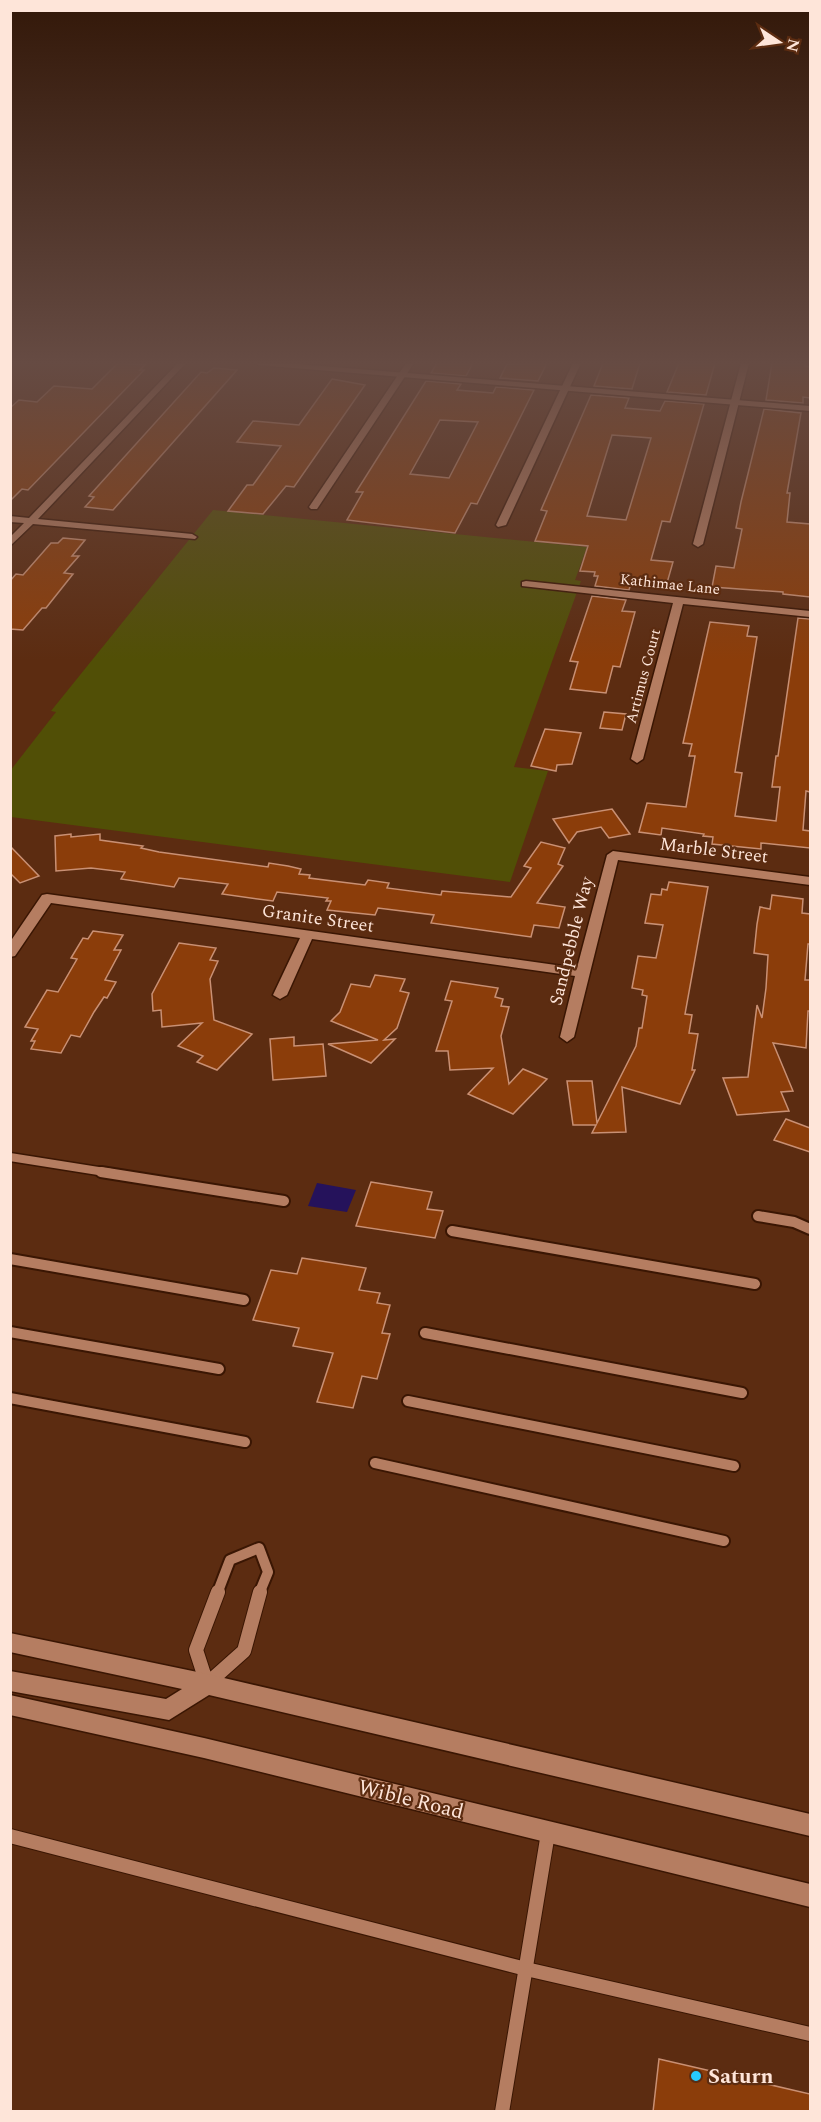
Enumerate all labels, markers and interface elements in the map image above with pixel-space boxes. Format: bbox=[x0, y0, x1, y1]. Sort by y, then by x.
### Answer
north arrow bbox=[749, 12, 809, 72]
text: N bbox=[779, 36, 806, 54]
street label: Kathimae Lane bbox=[619, 568, 721, 601]
street label: Artimus Court bbox=[620, 626, 667, 726]
street label: Marble Street bbox=[658, 830, 770, 871]
street label: Sandpebble Way bbox=[542, 873, 601, 1008]
street label: Granite Street bbox=[260, 897, 376, 940]
street label: Wible Road bbox=[355, 1771, 467, 1829]
place label: Saturn bbox=[708, 2061, 773, 2093]
marker: Saturn bbox=[689, 2069, 703, 2083]

